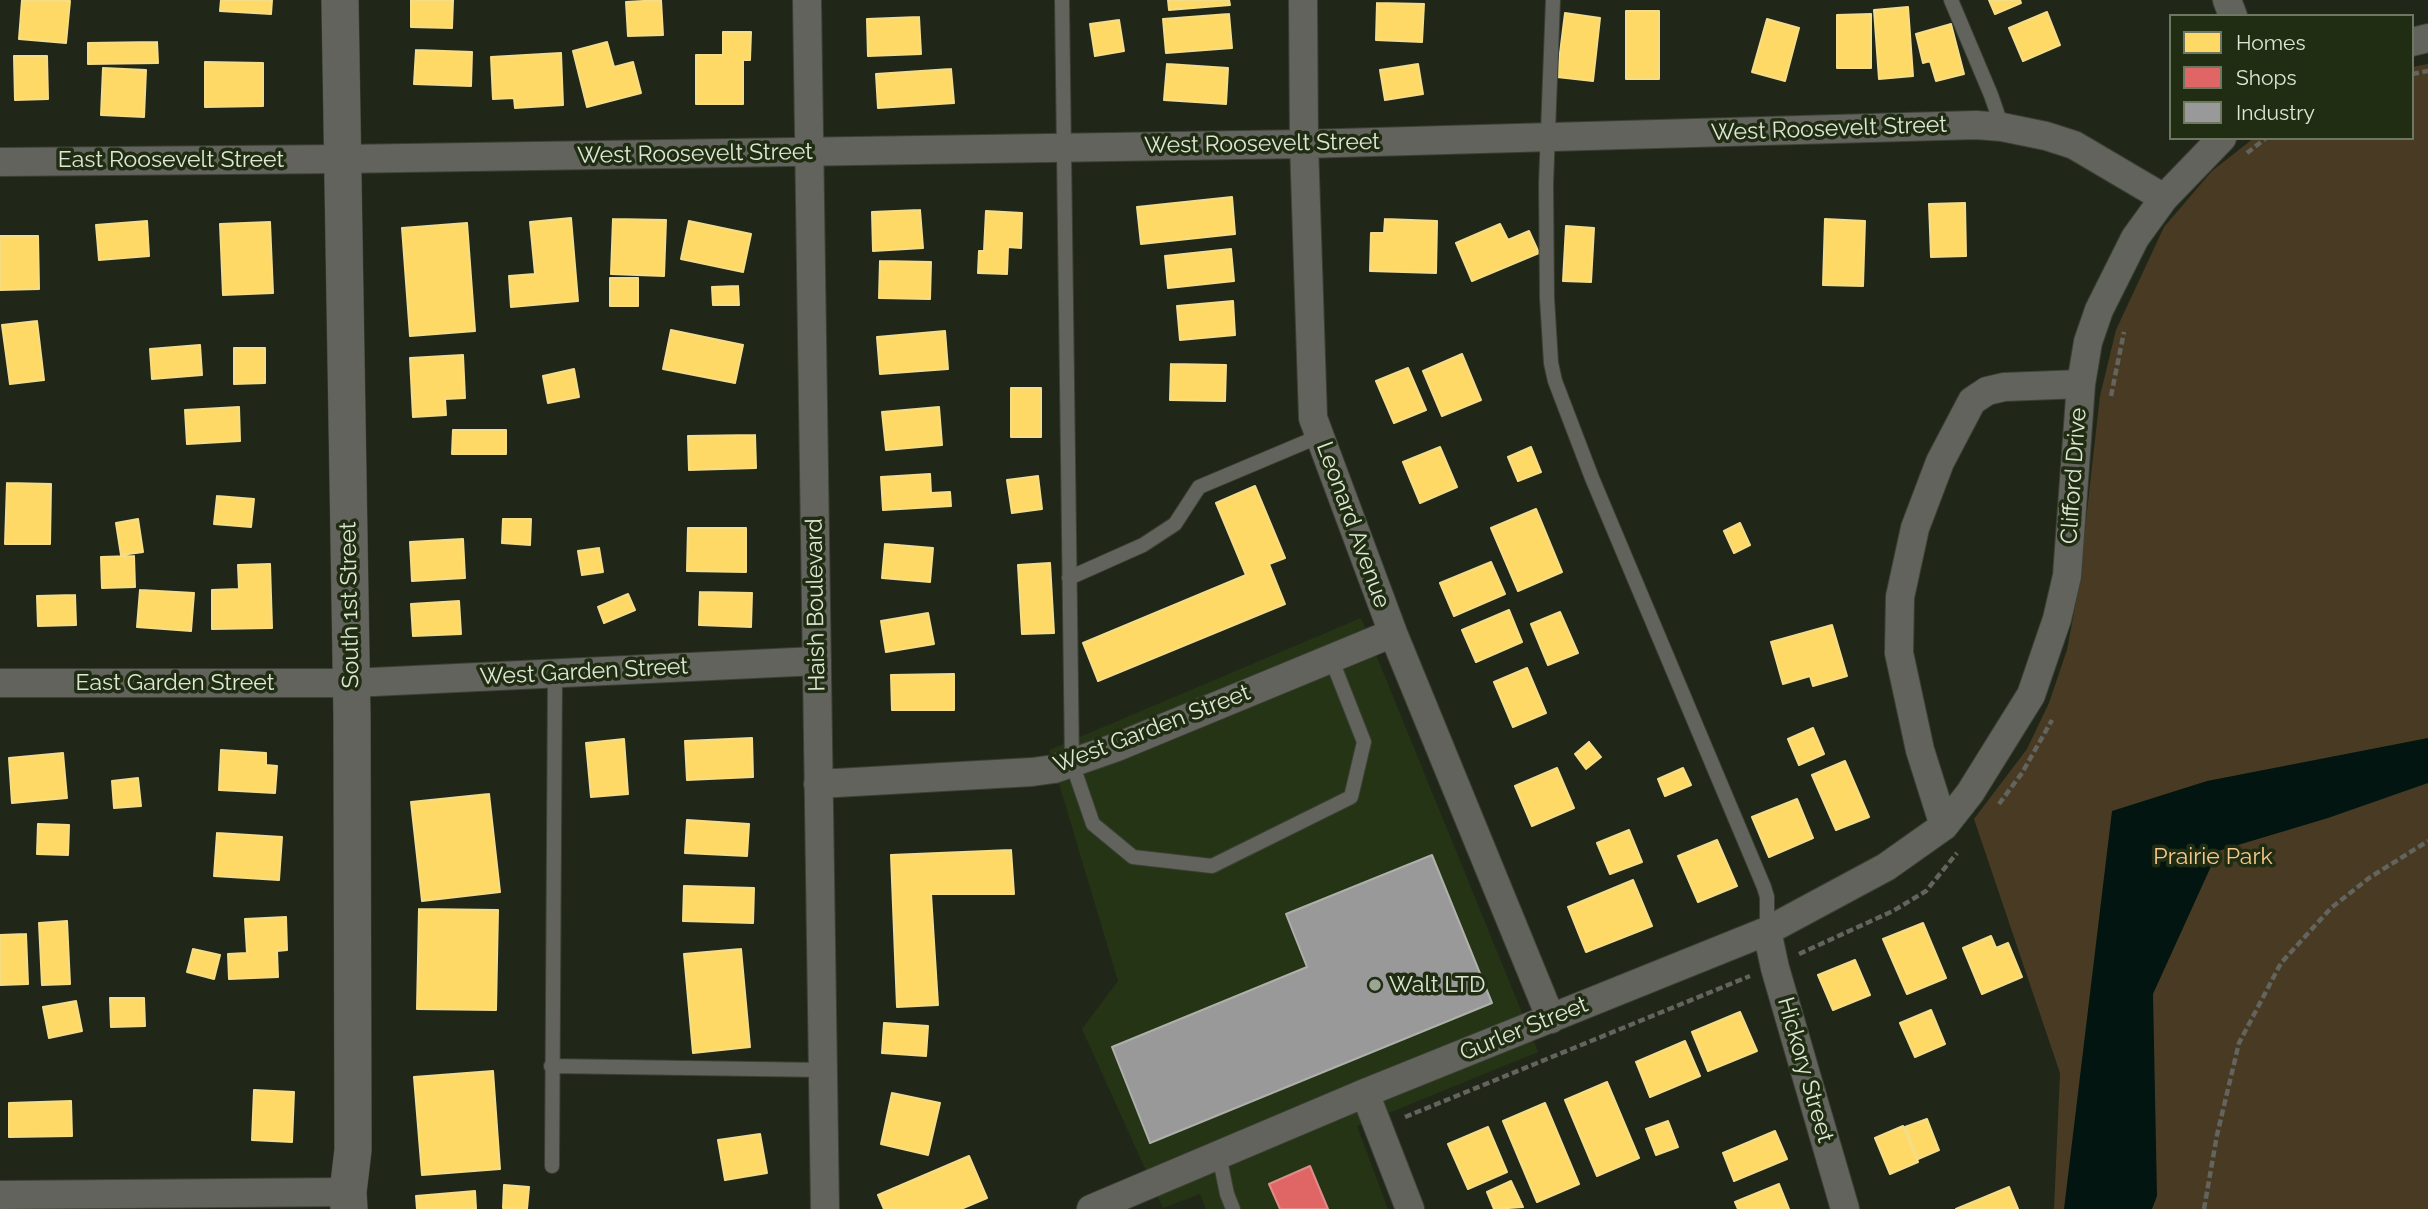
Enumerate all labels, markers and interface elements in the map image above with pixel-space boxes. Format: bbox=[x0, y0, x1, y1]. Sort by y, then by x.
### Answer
legend bbox=[2169, 14, 2414, 140]
text: Homes bbox=[2236, 30, 2306, 55]
text: Shops bbox=[2236, 65, 2297, 90]
text: Industry bbox=[2236, 100, 2315, 125]
street label: West Roosevelt Street bbox=[1711, 111, 1947, 147]
street label: West Roosevelt Street bbox=[1144, 128, 1380, 160]
street label: West Roosevelt Street bbox=[577, 138, 813, 170]
street label: East Roosevelt Street bbox=[58, 146, 284, 174]
street label: Clifford Drive bbox=[2055, 407, 2093, 545]
street label: Leonard Avenue bbox=[1310, 438, 1396, 612]
street label: Haish Boulevard bbox=[801, 518, 831, 692]
street label: South 1st Street bbox=[335, 521, 365, 689]
street label: West Garden Street bbox=[479, 653, 689, 691]
street label: East Garden Street bbox=[76, 669, 274, 697]
street label: West Garden Street bbox=[1050, 679, 1254, 779]
park label: Prairie Park bbox=[2153, 843, 2273, 871]
place label: Walt LTD bbox=[1389, 971, 1486, 999]
marker: Walt LTD bbox=[1367, 977, 1383, 993]
street label: Gurler Street bbox=[1456, 991, 1592, 1067]
street label: Hickory Street bbox=[1771, 994, 1839, 1146]

